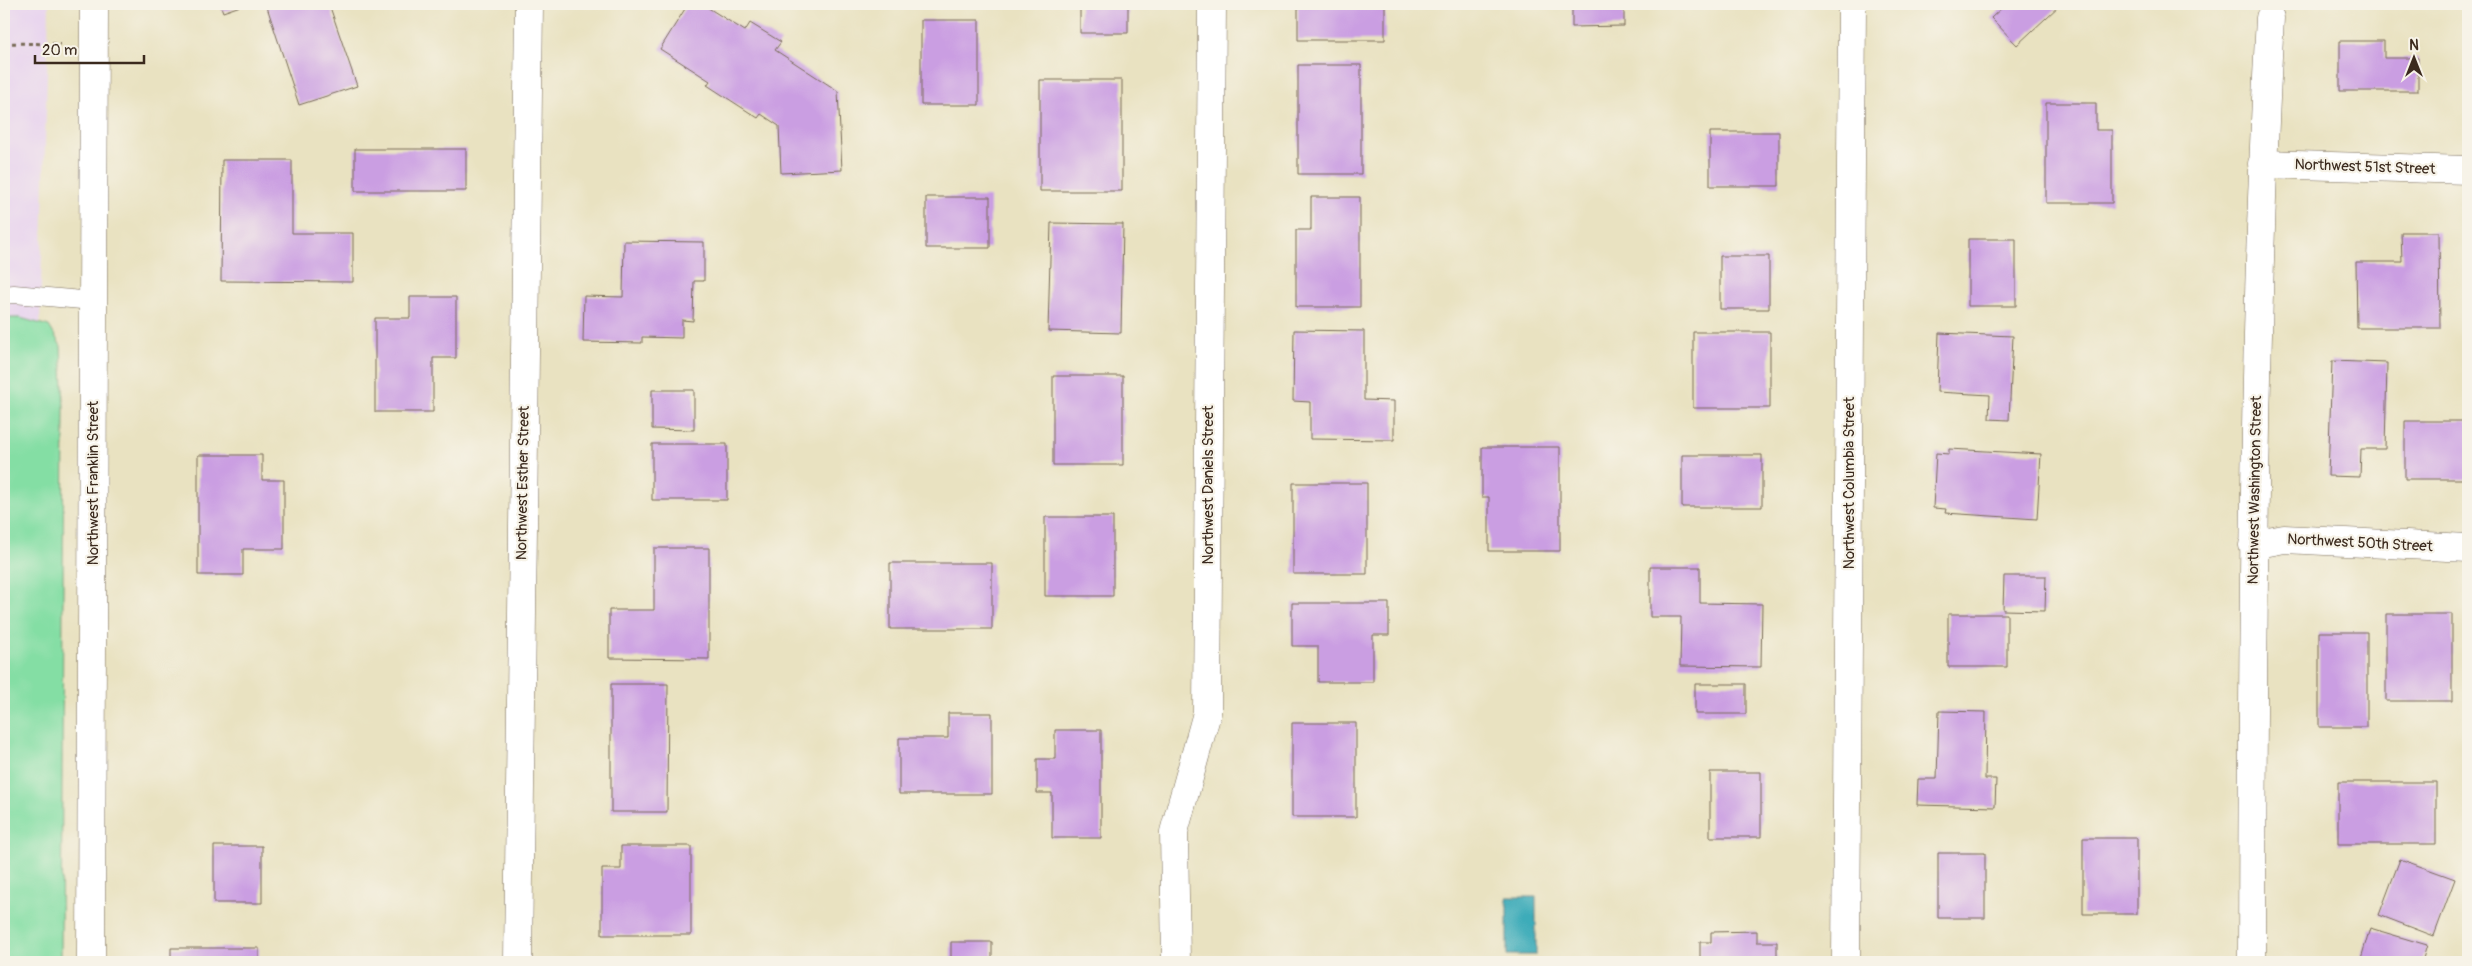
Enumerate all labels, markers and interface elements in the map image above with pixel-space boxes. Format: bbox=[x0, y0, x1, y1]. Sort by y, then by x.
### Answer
scale bar bbox=[35, 32, 144, 64]
north arrow bbox=[2390, 32, 2440, 82]
text: N bbox=[2409, 37, 2419, 54]
text: 20 m bbox=[42, 41, 77, 60]
street label: Northwest 51st Street bbox=[2294, 155, 2437, 179]
street label: Northwest Washington Street bbox=[2244, 395, 2266, 585]
street label: Northwest Columbia Street bbox=[1840, 396, 1859, 569]
street label: Northwest Franklin Street bbox=[84, 400, 103, 565]
street label: Northwest Esther Street bbox=[512, 405, 534, 560]
street label: Northwest Daniels Street bbox=[1199, 405, 1218, 564]
street label: Northwest 50th Street bbox=[2287, 530, 2434, 556]

